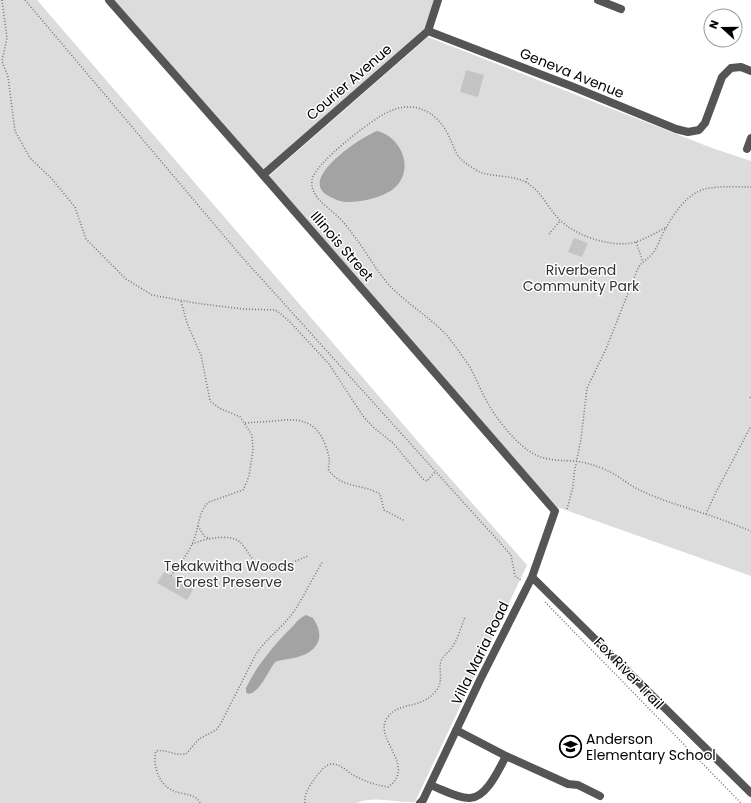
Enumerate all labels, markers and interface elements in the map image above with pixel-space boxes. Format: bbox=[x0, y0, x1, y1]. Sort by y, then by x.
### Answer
north arrow bbox=[703, 8, 743, 48]
text: N bbox=[705, 18, 723, 31]
street label: Courier Avenue bbox=[302, 39, 396, 125]
street label: Geneva Avenue bbox=[517, 43, 627, 103]
street label: Illinois Street bbox=[306, 207, 378, 285]
park label: Riverbend Community Park bbox=[523, 260, 640, 296]
park label: Tekakwitha Woods Forest Preserve bbox=[164, 556, 294, 592]
street label: Villa Maria Road bbox=[446, 598, 514, 708]
street label: Fox River Trail bbox=[589, 633, 669, 713]
place label: Anderson Elementary School bbox=[586, 729, 716, 765]
school or university icon: Anderson Elementary School bbox=[557, 734, 583, 760]

